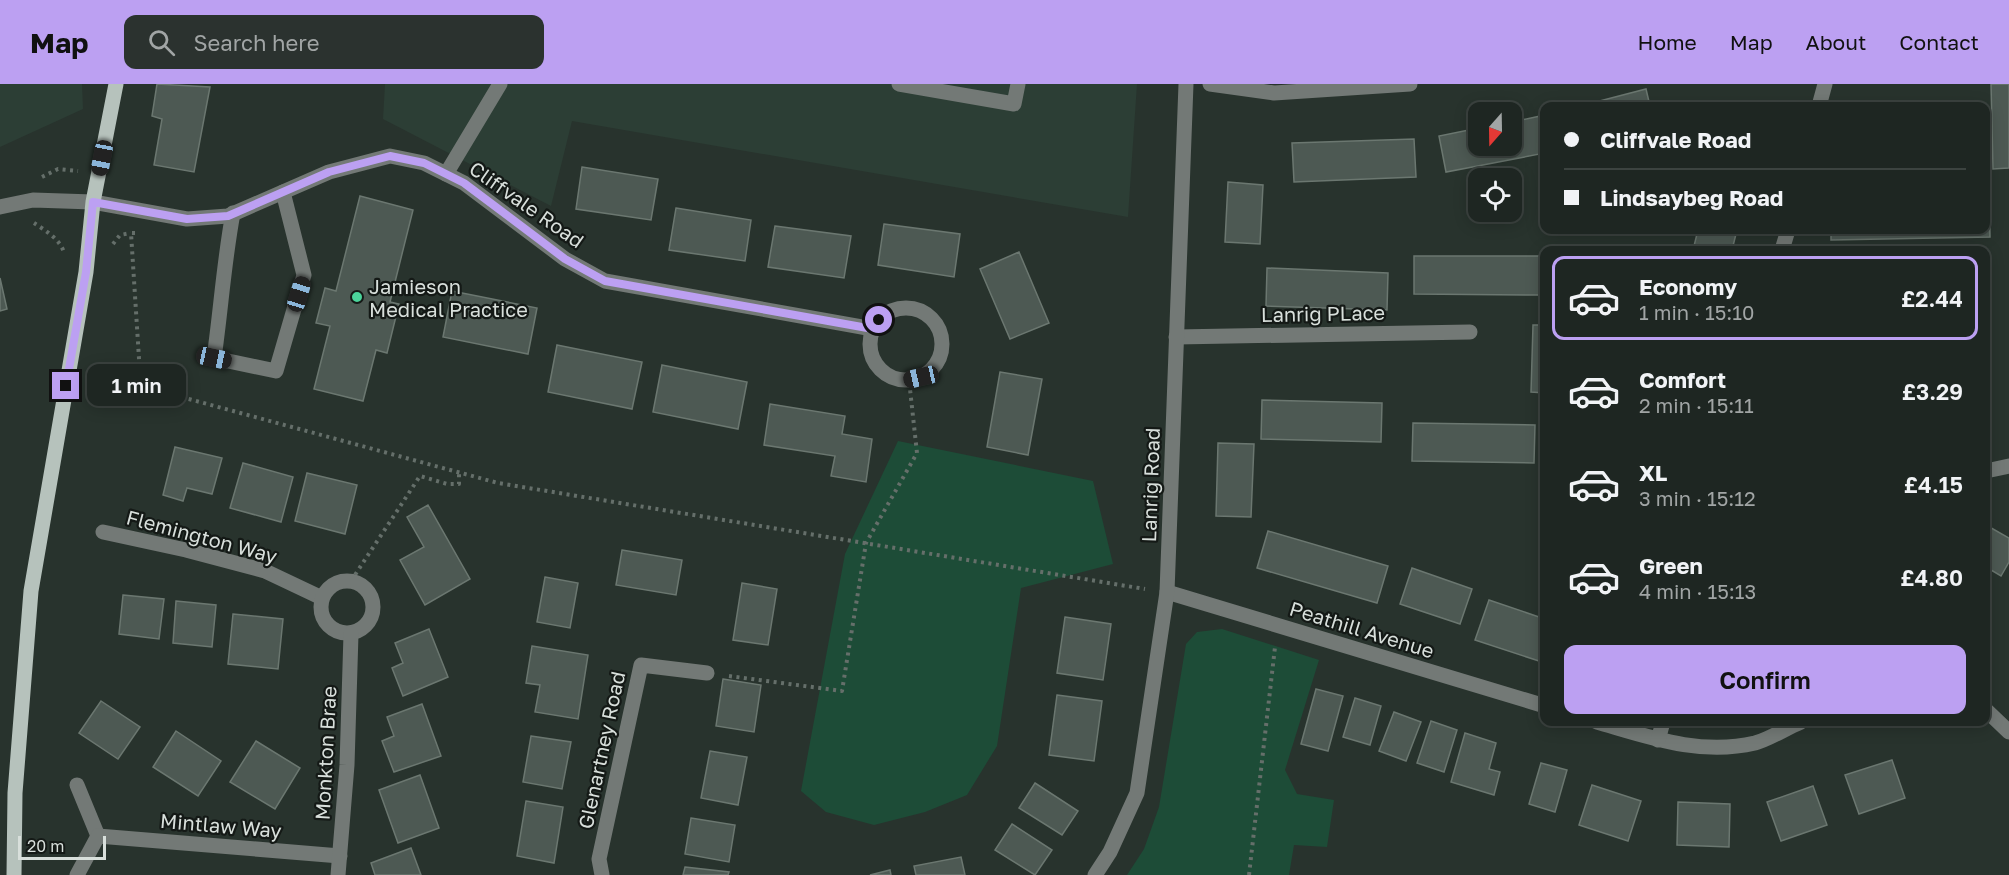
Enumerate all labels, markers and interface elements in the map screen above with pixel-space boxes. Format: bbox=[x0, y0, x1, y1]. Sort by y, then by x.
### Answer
search box bbox=[124, 15, 544, 69]
text: Map bbox=[30, 26, 88, 59]
icon: search bbox=[145, 26, 178, 59]
text: Search here bbox=[193, 29, 319, 56]
text: Home bbox=[1637, 29, 1697, 55]
text: Map bbox=[1730, 29, 1773, 55]
text: About bbox=[1806, 29, 1866, 55]
text: Contact bbox=[1899, 29, 1979, 55]
north arrow bbox=[1468, 102, 1522, 156]
map controls bbox=[1468, 102, 1522, 222]
text: Cliffvale Road bbox=[1600, 126, 1751, 153]
car bbox=[90, 139, 114, 177]
street label: Cliffvale Road bbox=[465, 156, 589, 252]
button: locate bbox=[1468, 168, 1522, 222]
text: Lindsaybeg Road bbox=[1600, 184, 1783, 211]
icon: car bbox=[1567, 271, 1621, 325]
text: Economy bbox=[1639, 273, 1737, 300]
car bbox=[285, 274, 313, 314]
place label: Jamieson Medical Practice bbox=[369, 274, 528, 321]
text: £2.44 bbox=[1901, 285, 1963, 312]
marker: Jamieson Medical Practice bbox=[350, 290, 364, 304]
street label: Lanrig PLace bbox=[1261, 300, 1385, 326]
text: 1 min · 15:10 bbox=[1639, 300, 1754, 324]
route start bbox=[865, 306, 892, 333]
car bbox=[195, 345, 233, 371]
car bbox=[901, 364, 941, 390]
icon: car bbox=[1567, 364, 1621, 418]
callout: 1 min bbox=[87, 365, 186, 407]
text: Comfort bbox=[1639, 366, 1726, 393]
route end bbox=[52, 372, 79, 399]
text: 1 min bbox=[111, 373, 162, 397]
text: £3.29 bbox=[1902, 378, 1963, 405]
text: 2 min · 15:11 bbox=[1639, 393, 1754, 417]
street label: Lanrig Road bbox=[1136, 427, 1164, 543]
icon: car bbox=[1567, 457, 1621, 511]
text: XL bbox=[1639, 459, 1667, 486]
text: £4.15 bbox=[1904, 471, 1963, 498]
text: 3 min · 15:12 bbox=[1639, 486, 1756, 510]
street label: Flemington Way bbox=[124, 504, 280, 568]
icon: car bbox=[1567, 550, 1621, 604]
text: Green bbox=[1639, 552, 1703, 579]
text: £4.80 bbox=[1900, 564, 1963, 591]
text: 4 min · 15:13 bbox=[1639, 579, 1756, 603]
street label: Peathill Avenue bbox=[1287, 596, 1437, 662]
button: Confirm bbox=[1564, 645, 1966, 714]
street label: Glenartney Road bbox=[573, 669, 629, 831]
street label: Monkton Brae bbox=[309, 685, 341, 821]
street label: Mintlaw Way bbox=[159, 808, 283, 842]
scale bar bbox=[18, 833, 106, 860]
text: 20 m bbox=[27, 836, 64, 856]

